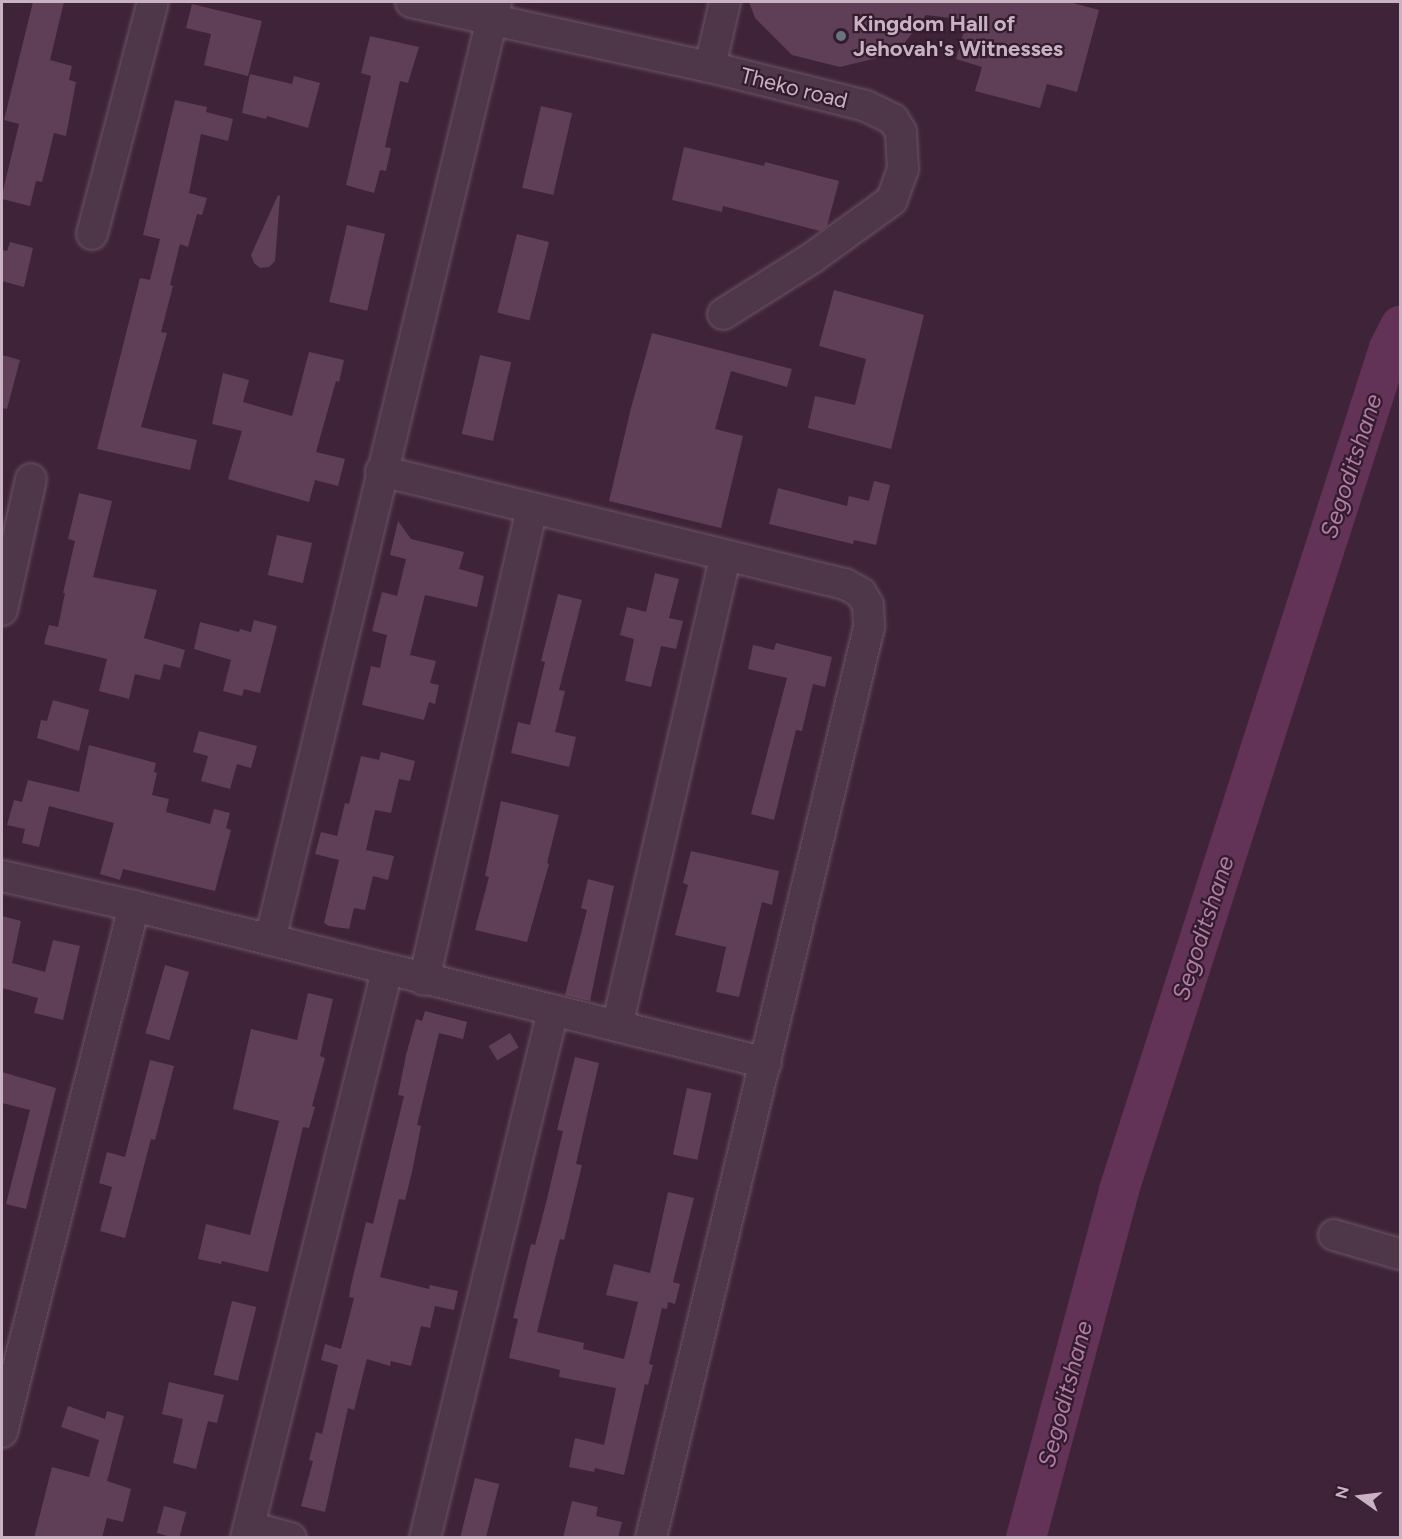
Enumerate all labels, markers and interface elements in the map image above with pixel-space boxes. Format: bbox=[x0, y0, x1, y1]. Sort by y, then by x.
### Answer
place label: Kingdom Hall of Jehovah's Witnesses bbox=[853, 10, 1063, 62]
marker: Kingdom Hall of Jehovah's Witnesses bbox=[834, 29, 848, 43]
street label: Theko road bbox=[738, 62, 850, 114]
water label: Segoditshane bbox=[1314, 390, 1388, 542]
water label: Segoditshane bbox=[1166, 852, 1240, 1004]
water label: Segoditshane bbox=[1032, 1318, 1098, 1470]
north arrow bbox=[1330, 1467, 1390, 1527]
text: N bbox=[1331, 1484, 1353, 1501]

